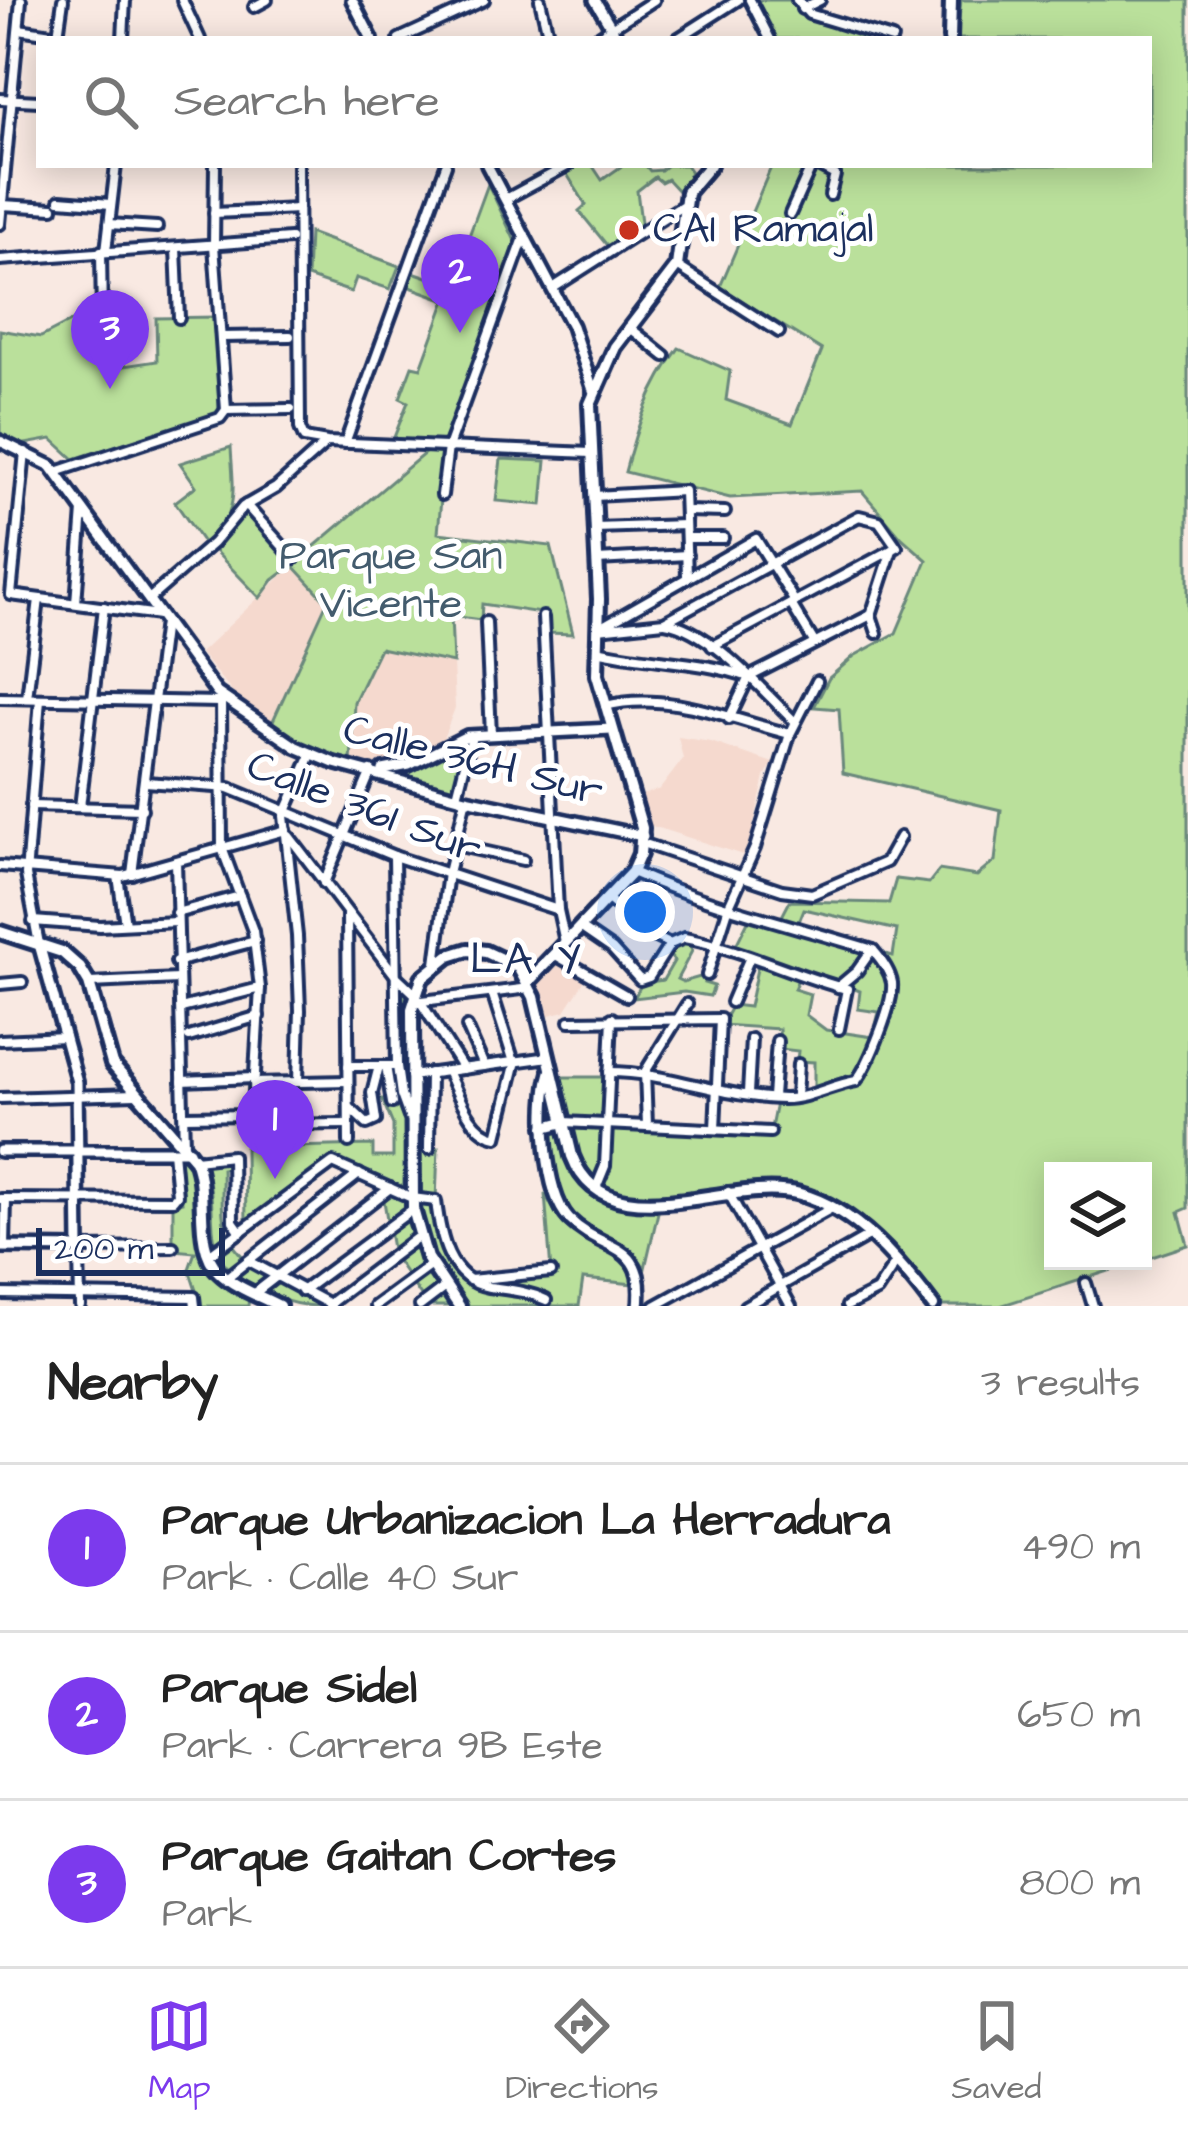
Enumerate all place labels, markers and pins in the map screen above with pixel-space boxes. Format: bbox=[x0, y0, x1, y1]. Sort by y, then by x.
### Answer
place label: CAI Ramajal bbox=[653, 201, 874, 259]
marker: CAI Ramajal bbox=[616, 217, 642, 243]
pin: 2 bbox=[421, 234, 499, 333]
pin: 3 bbox=[71, 290, 149, 389]
pin: 1 bbox=[236, 1080, 314, 1179]

